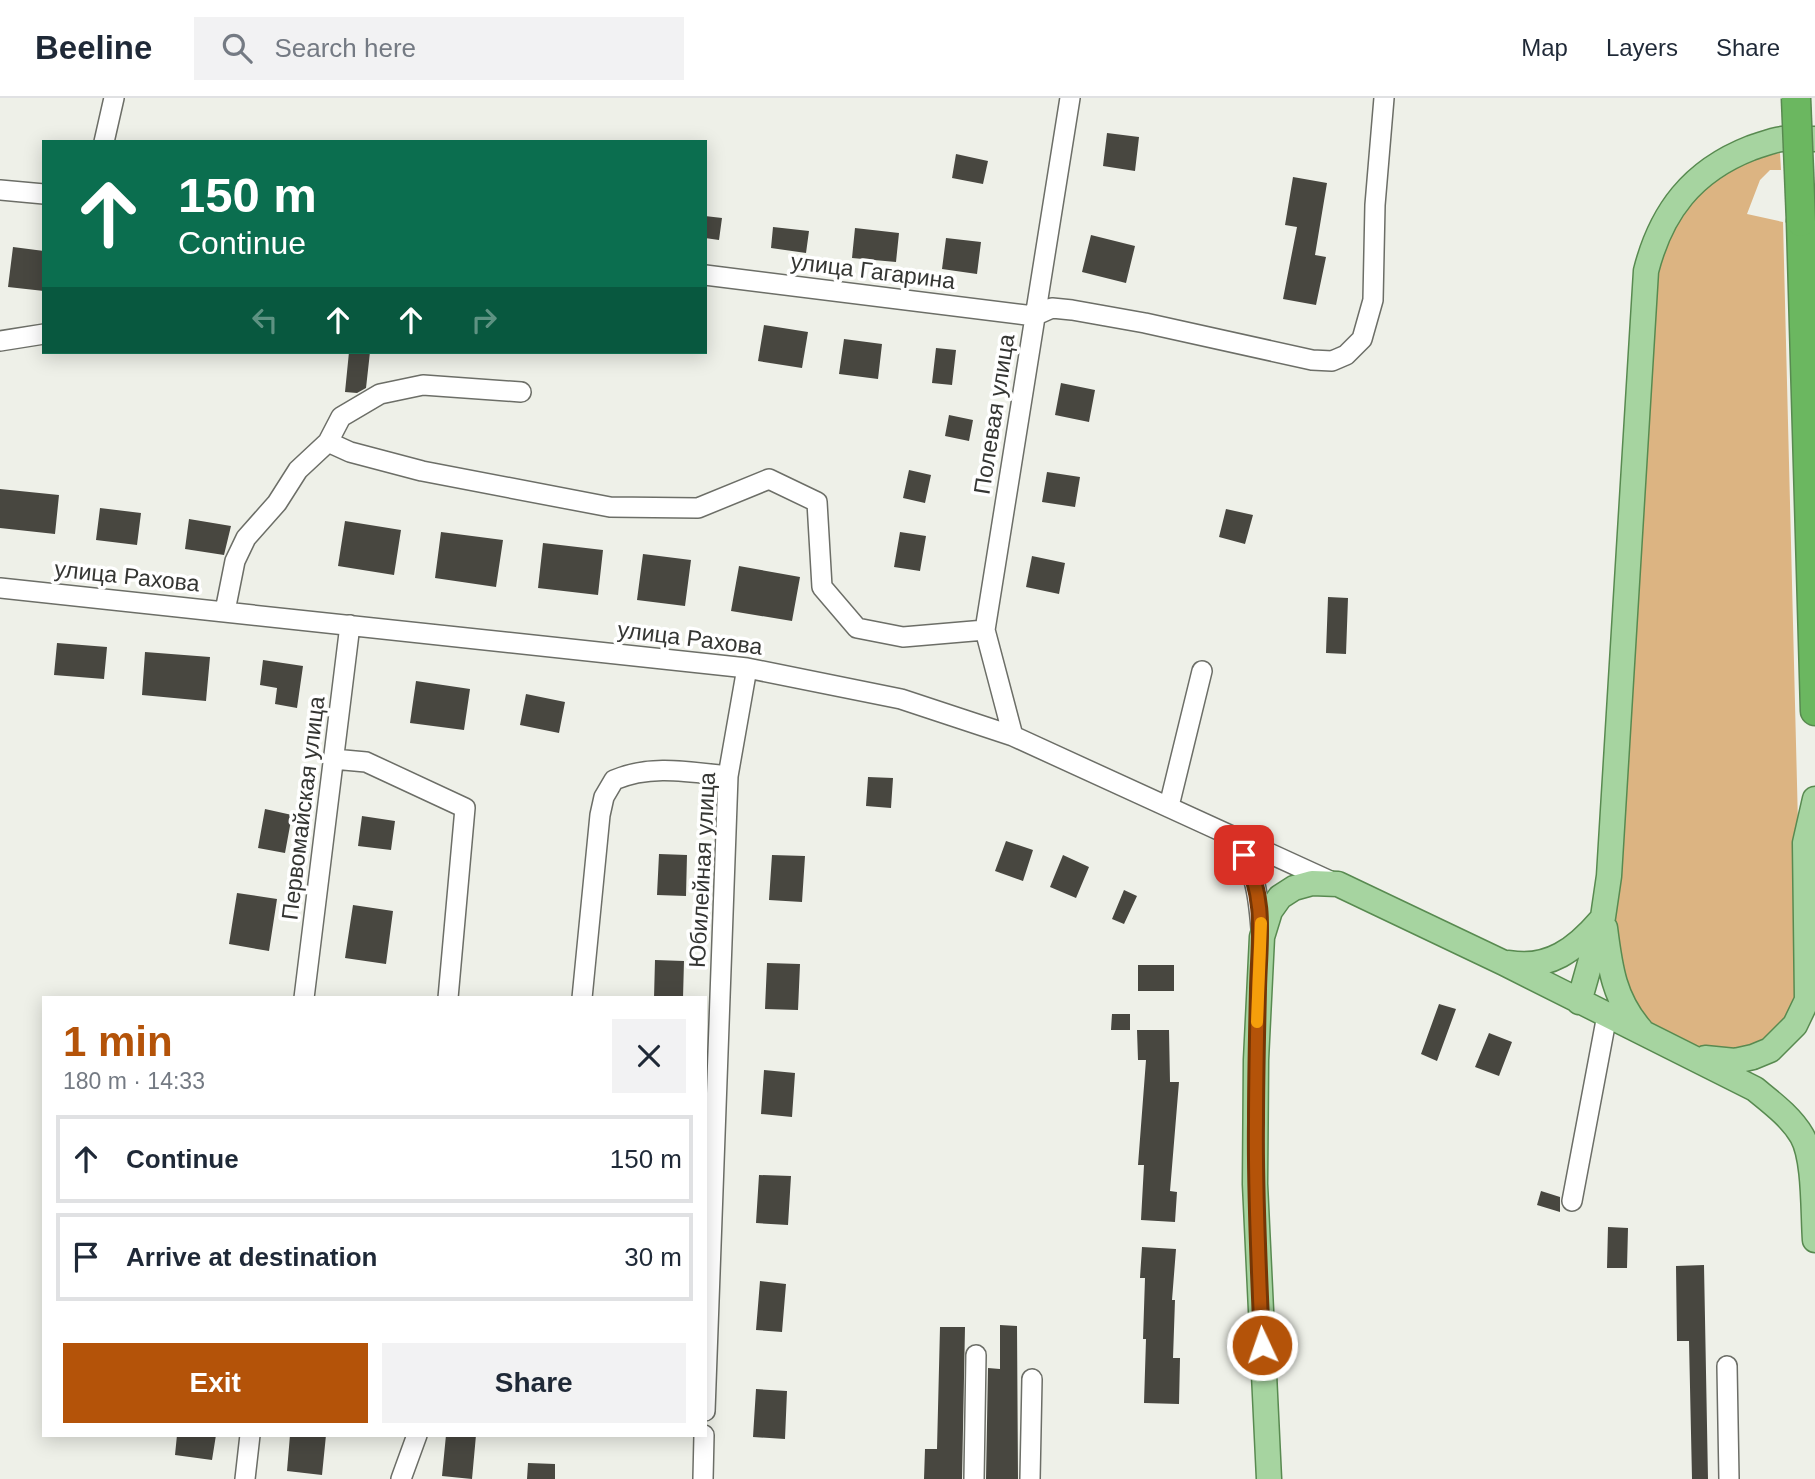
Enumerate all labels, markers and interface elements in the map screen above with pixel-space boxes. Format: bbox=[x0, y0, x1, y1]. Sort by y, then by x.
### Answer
search box bbox=[194, 17, 684, 80]
text: Beeline bbox=[35, 29, 152, 66]
icon: search bbox=[218, 29, 256, 67]
text: Search here bbox=[274, 33, 416, 63]
text: Map bbox=[1521, 34, 1568, 61]
text: Layers bbox=[1606, 34, 1678, 61]
text: Share bbox=[1716, 34, 1780, 61]
icon: ahead bbox=[63, 168, 154, 259]
text: 150 m bbox=[178, 168, 317, 222]
text: Continue bbox=[178, 225, 306, 261]
street label: улица Гагарина bbox=[789, 248, 957, 294]
icon: left bbox=[246, 301, 284, 339]
icon: ahead bbox=[319, 301, 357, 339]
icon: ahead bbox=[392, 301, 430, 339]
icon: right bbox=[465, 301, 503, 339]
street label: Полевая улица bbox=[968, 332, 1020, 496]
street label: улица Рахова bbox=[53, 555, 201, 597]
street label: улица Рахова bbox=[616, 616, 764, 660]
street label: Первомайская улица bbox=[276, 694, 330, 921]
street label: Юбилейная улица bbox=[684, 771, 720, 968]
pin bbox=[1214, 825, 1274, 885]
icon: arrive bbox=[1225, 836, 1263, 874]
text: 1 min bbox=[63, 1018, 173, 1065]
button: close bbox=[612, 1019, 686, 1093]
text: 180 m · 14:33 bbox=[63, 1068, 205, 1094]
icon: ahead bbox=[67, 1140, 105, 1178]
text: Continue bbox=[126, 1144, 239, 1174]
text: 150 m bbox=[610, 1144, 682, 1174]
icon: arrive bbox=[67, 1238, 105, 1276]
text: Arrive at destination bbox=[126, 1242, 377, 1272]
text: 30 m bbox=[624, 1242, 682, 1272]
position arrow bbox=[1225, 1308, 1299, 1382]
button: Exit bbox=[63, 1343, 368, 1423]
button: Share bbox=[382, 1343, 686, 1423]

